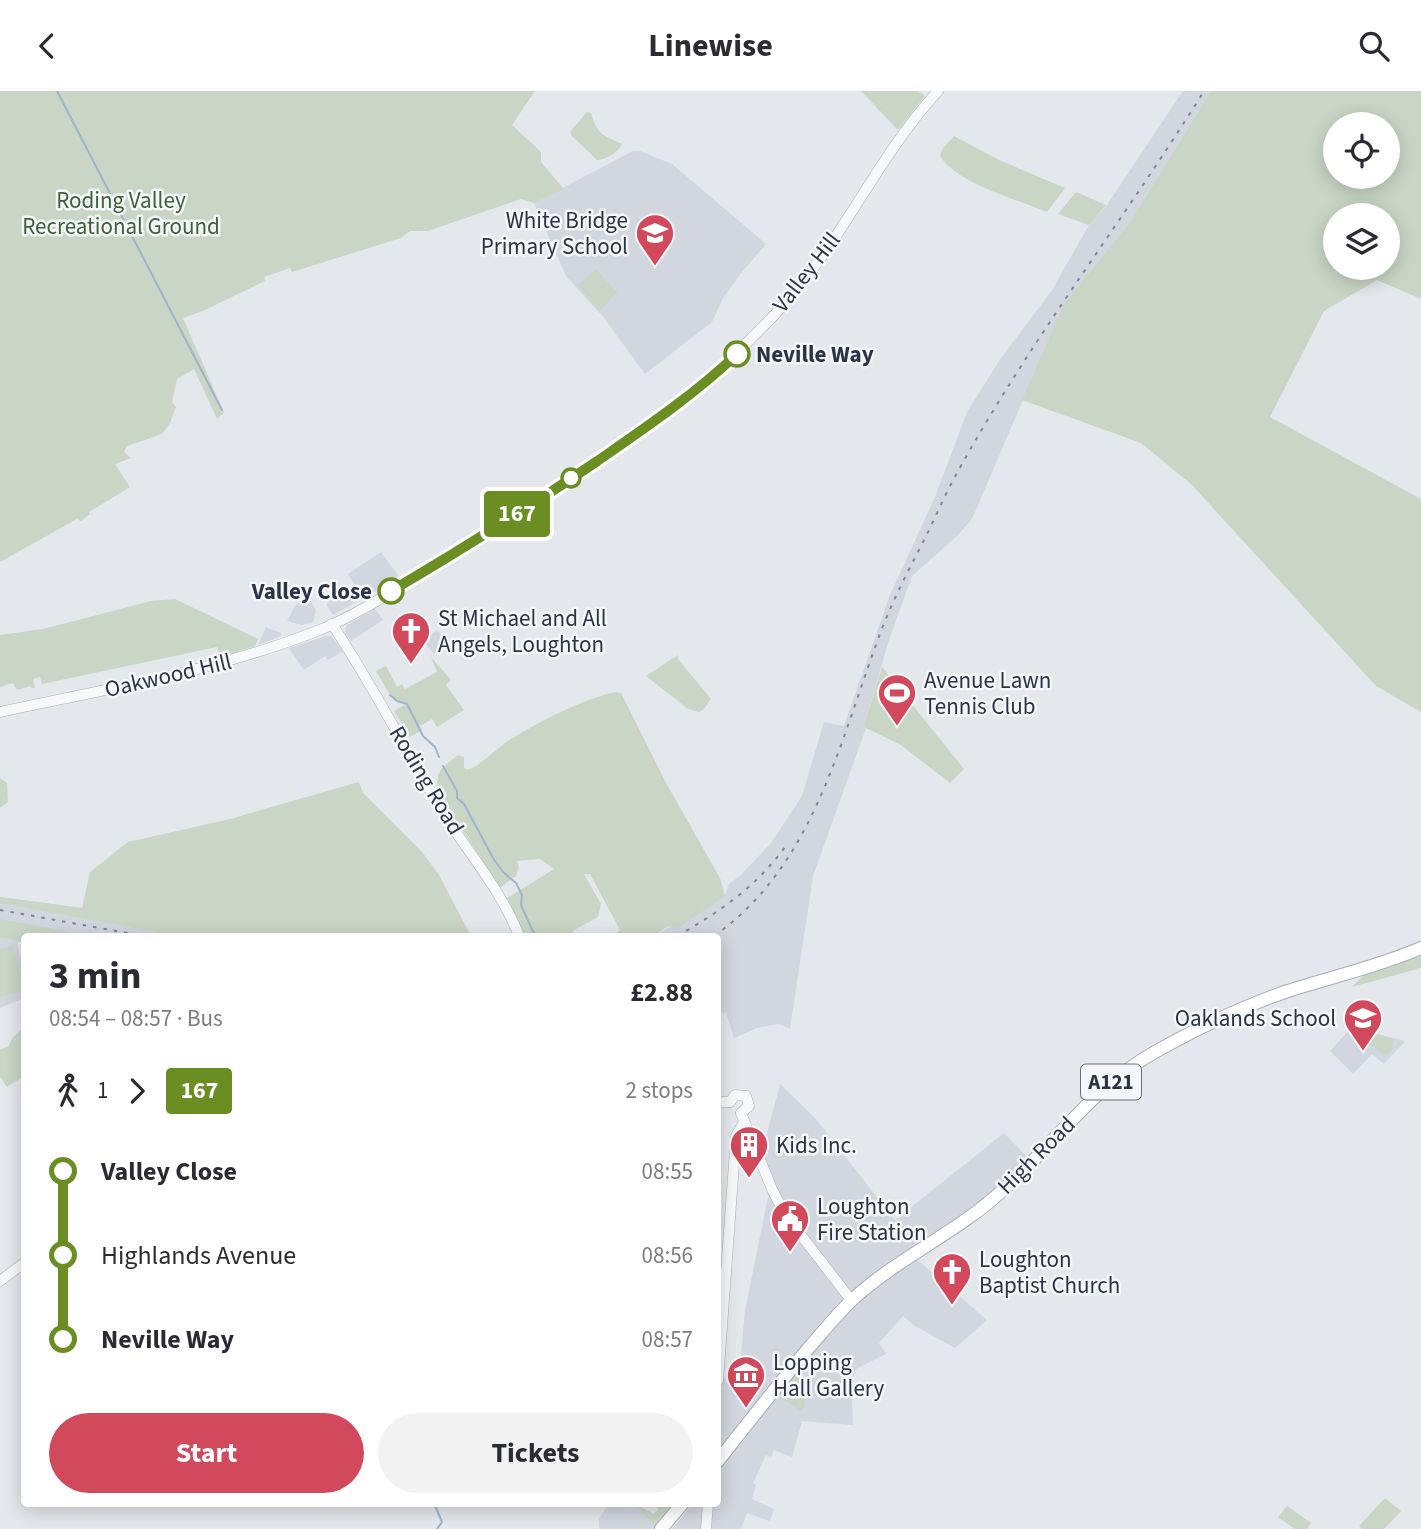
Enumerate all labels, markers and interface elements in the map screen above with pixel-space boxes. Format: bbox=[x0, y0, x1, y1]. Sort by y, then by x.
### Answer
text: Linewise bbox=[648, 23, 773, 69]
icon: back bbox=[28, 27, 66, 65]
icon: search bbox=[1355, 27, 1393, 65]
map controls bbox=[1323, 112, 1400, 280]
button: locate bbox=[1323, 112, 1400, 189]
park label: Roding Valley Recreational Ground bbox=[22, 184, 220, 243]
button: layers bbox=[1323, 203, 1400, 280]
place label: White Bridge Primary School bbox=[481, 204, 628, 263]
school or university icon: White Bridge Primary School bbox=[634, 212, 676, 267]
street label: Valley Hill bbox=[764, 225, 848, 319]
place label: Neville Way bbox=[756, 338, 874, 371]
marker: Neville Way bbox=[724, 341, 750, 367]
unlabelled marker bbox=[561, 468, 581, 488]
line badge: 167 bbox=[477, 491, 557, 537]
text: 167 bbox=[498, 496, 536, 531]
place label: Valley Close bbox=[251, 575, 372, 608]
marker: Valley Close bbox=[378, 578, 404, 604]
place label: St Michael and All Angels, Loughton bbox=[438, 602, 607, 661]
church icon: St Michael and All Angels, Loughton bbox=[390, 610, 432, 665]
street label: Oakwood Hill bbox=[101, 645, 235, 706]
place label: Avenue Lawn Tennis Club bbox=[924, 664, 1051, 723]
sports icon: Avenue Lawn Tennis Club bbox=[876, 672, 918, 727]
street label: Roding Road bbox=[381, 720, 472, 841]
text: 3 min bbox=[49, 949, 141, 1003]
text: £2.88 bbox=[630, 974, 693, 1011]
school or university icon: Oaklands School bbox=[1342, 997, 1384, 1052]
text: 08:54 – 08:57 · Bus bbox=[49, 1002, 223, 1035]
place label: Oaklands School bbox=[1175, 1002, 1336, 1035]
road number: A121 bbox=[1081, 1065, 1141, 1100]
icon: walk bbox=[49, 1072, 87, 1110]
icon: forward bbox=[118, 1072, 156, 1110]
text: 167 bbox=[180, 1073, 218, 1108]
text: 1 bbox=[97, 1074, 108, 1107]
text: 2 stops bbox=[626, 1074, 693, 1107]
street label: High Road bbox=[990, 1109, 1083, 1202]
building icon: Kids Inc. bbox=[728, 1124, 770, 1179]
place label: Kids Inc. bbox=[776, 1129, 857, 1162]
text: Valley Close bbox=[101, 1153, 237, 1190]
text: 08:55 bbox=[642, 1155, 693, 1188]
place label: Loughton Fire Station bbox=[817, 1190, 927, 1249]
public building icon: Loughton Fire Station bbox=[769, 1198, 811, 1253]
text: Highlands Avenue bbox=[101, 1237, 296, 1274]
text: 08:56 bbox=[642, 1239, 693, 1272]
place label: Loughton Baptist Church bbox=[979, 1243, 1120, 1302]
church icon: Loughton Baptist Church bbox=[931, 1251, 973, 1306]
text: Neville Way bbox=[101, 1321, 234, 1358]
text: 08:57 bbox=[642, 1323, 693, 1356]
place label: Lopping Hall Gallery bbox=[773, 1346, 884, 1405]
museum icon: Lopping Hall Gallery bbox=[725, 1354, 767, 1409]
button: Start bbox=[49, 1413, 364, 1493]
button: Tickets bbox=[378, 1413, 693, 1493]

